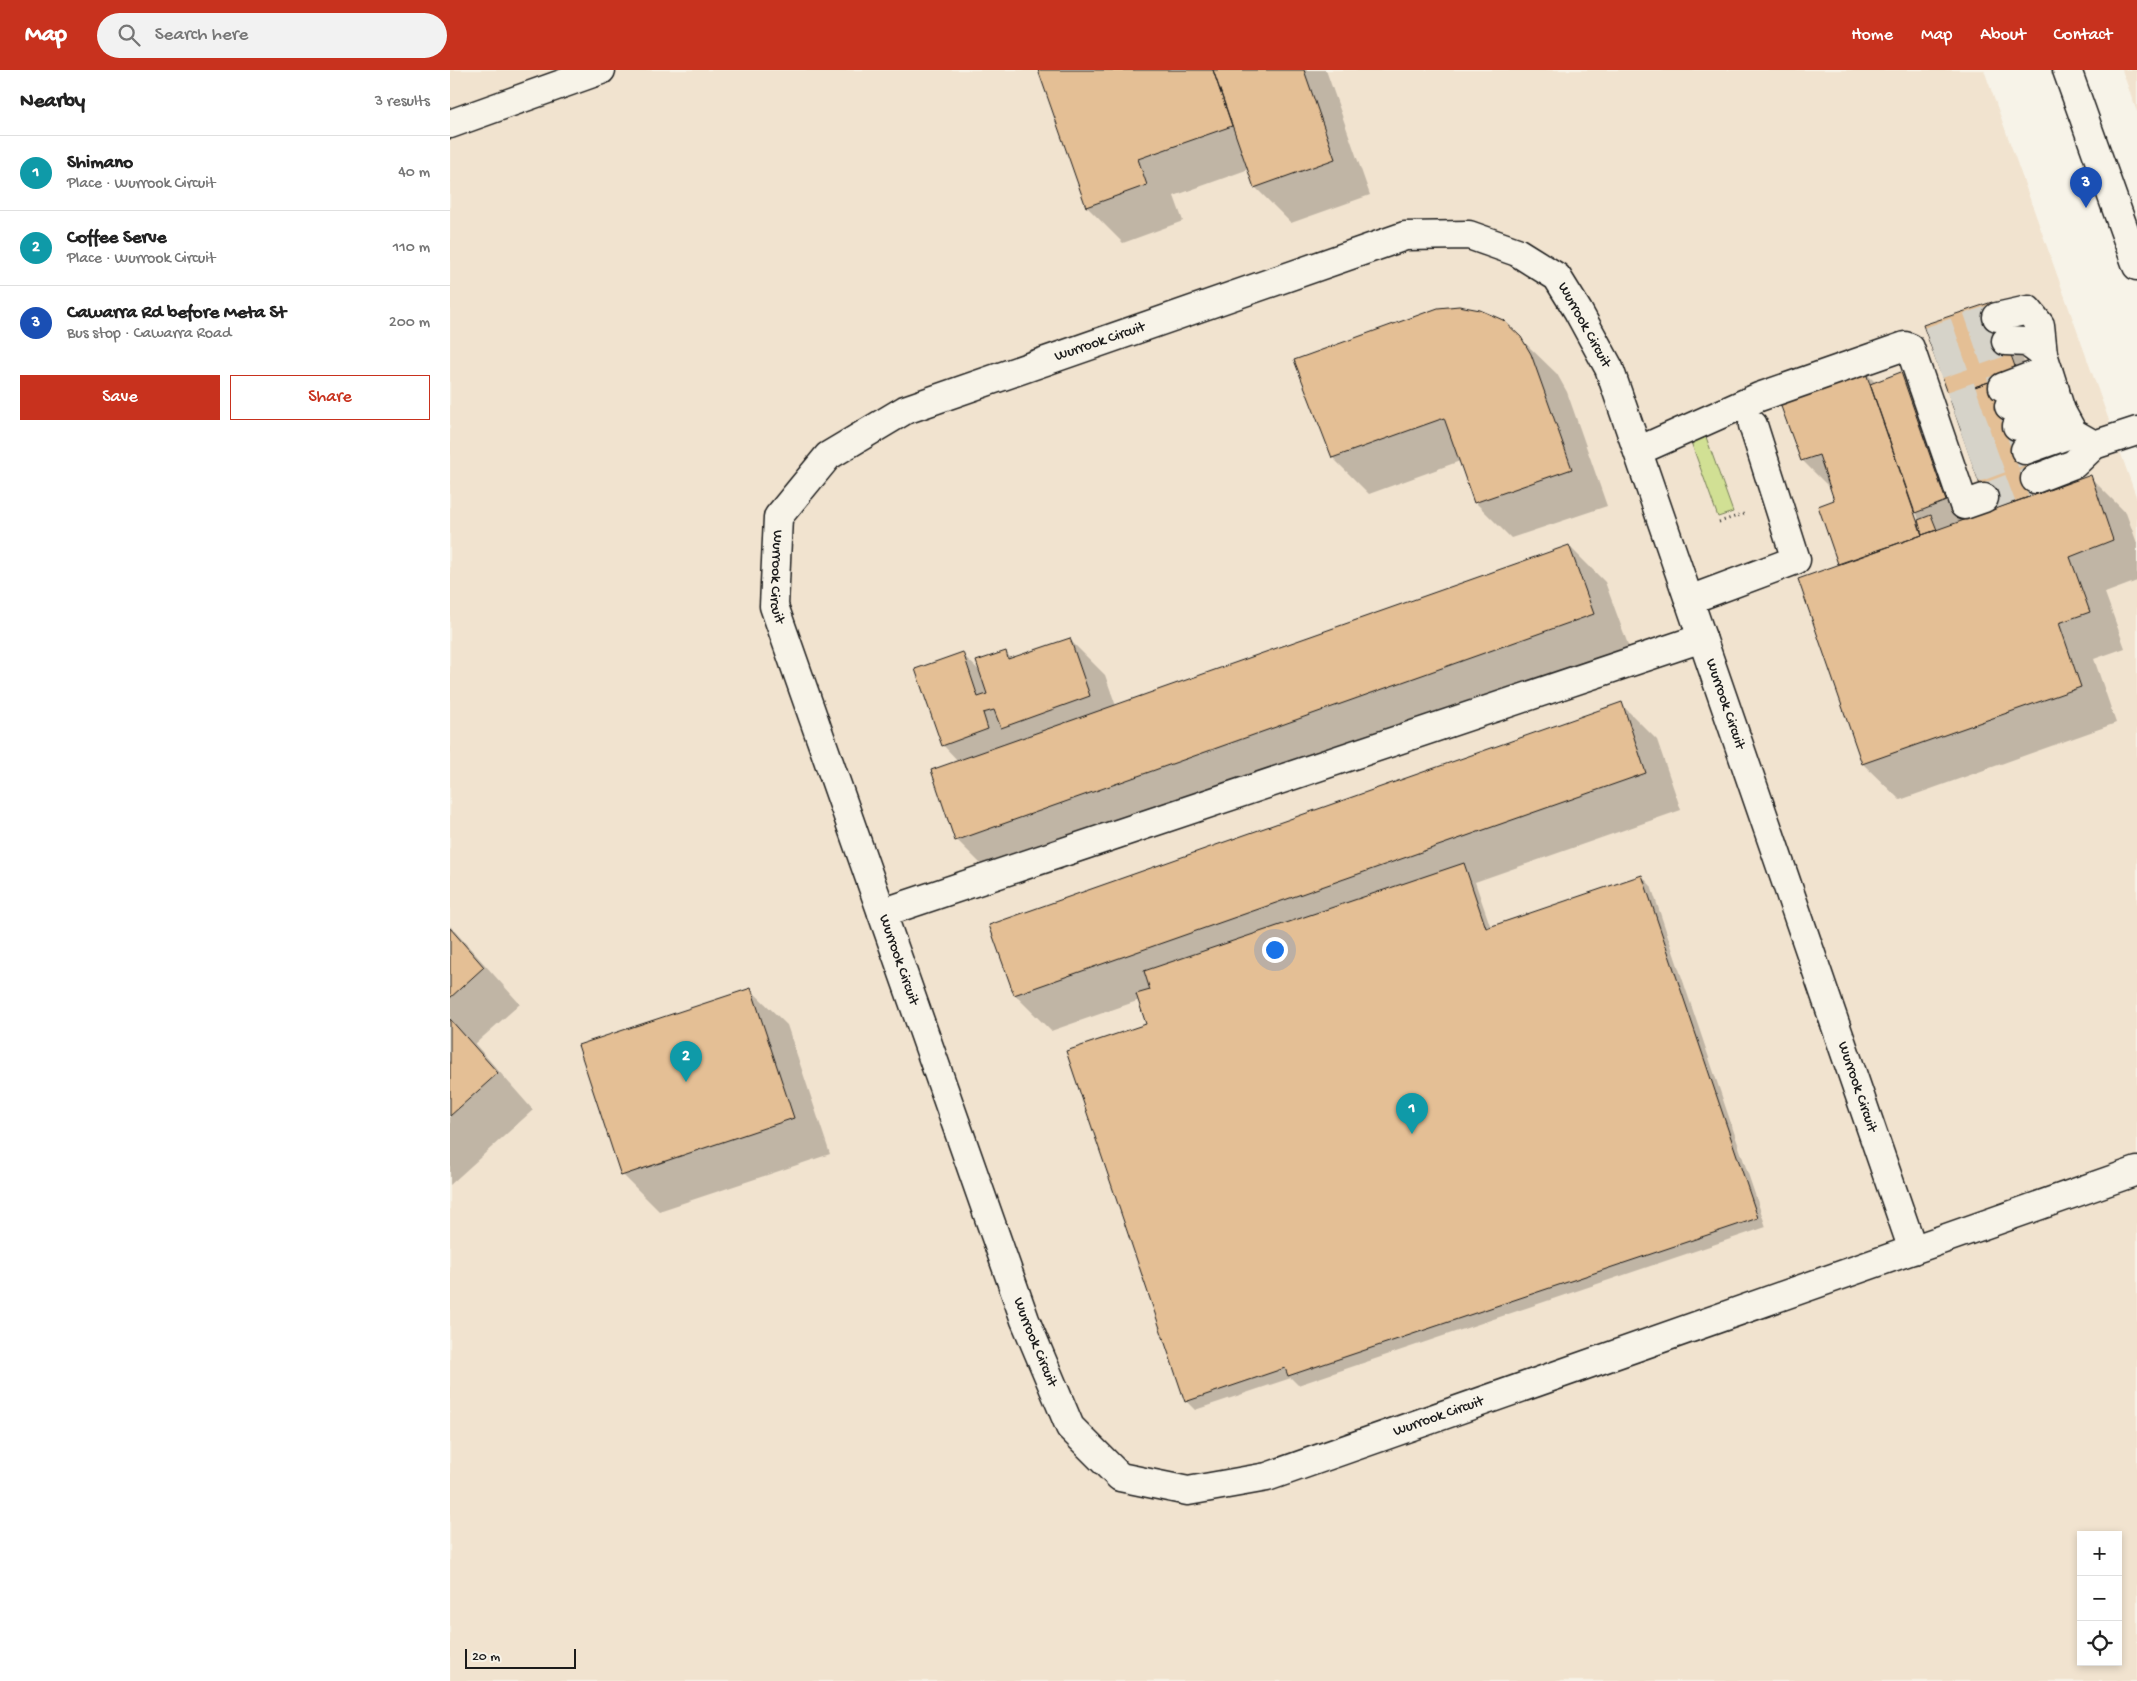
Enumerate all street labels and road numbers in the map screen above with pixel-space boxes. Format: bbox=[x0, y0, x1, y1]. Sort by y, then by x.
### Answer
street label: Wurrook Circuit bbox=[1553, 279, 1616, 372]
street label: Wurrook Circuit bbox=[1052, 318, 1149, 366]
street label: Wurrook Circuit bbox=[765, 529, 789, 628]
street label: Wurrook Circuit bbox=[1701, 656, 1749, 753]
street label: Wurrook Circuit bbox=[874, 912, 923, 1009]
street label: Wurrook Circuit bbox=[1833, 1039, 1881, 1136]
street label: Wurrook Circuit bbox=[1009, 1295, 1062, 1391]
street label: Wurrook Circuit bbox=[1391, 1392, 1488, 1441]

